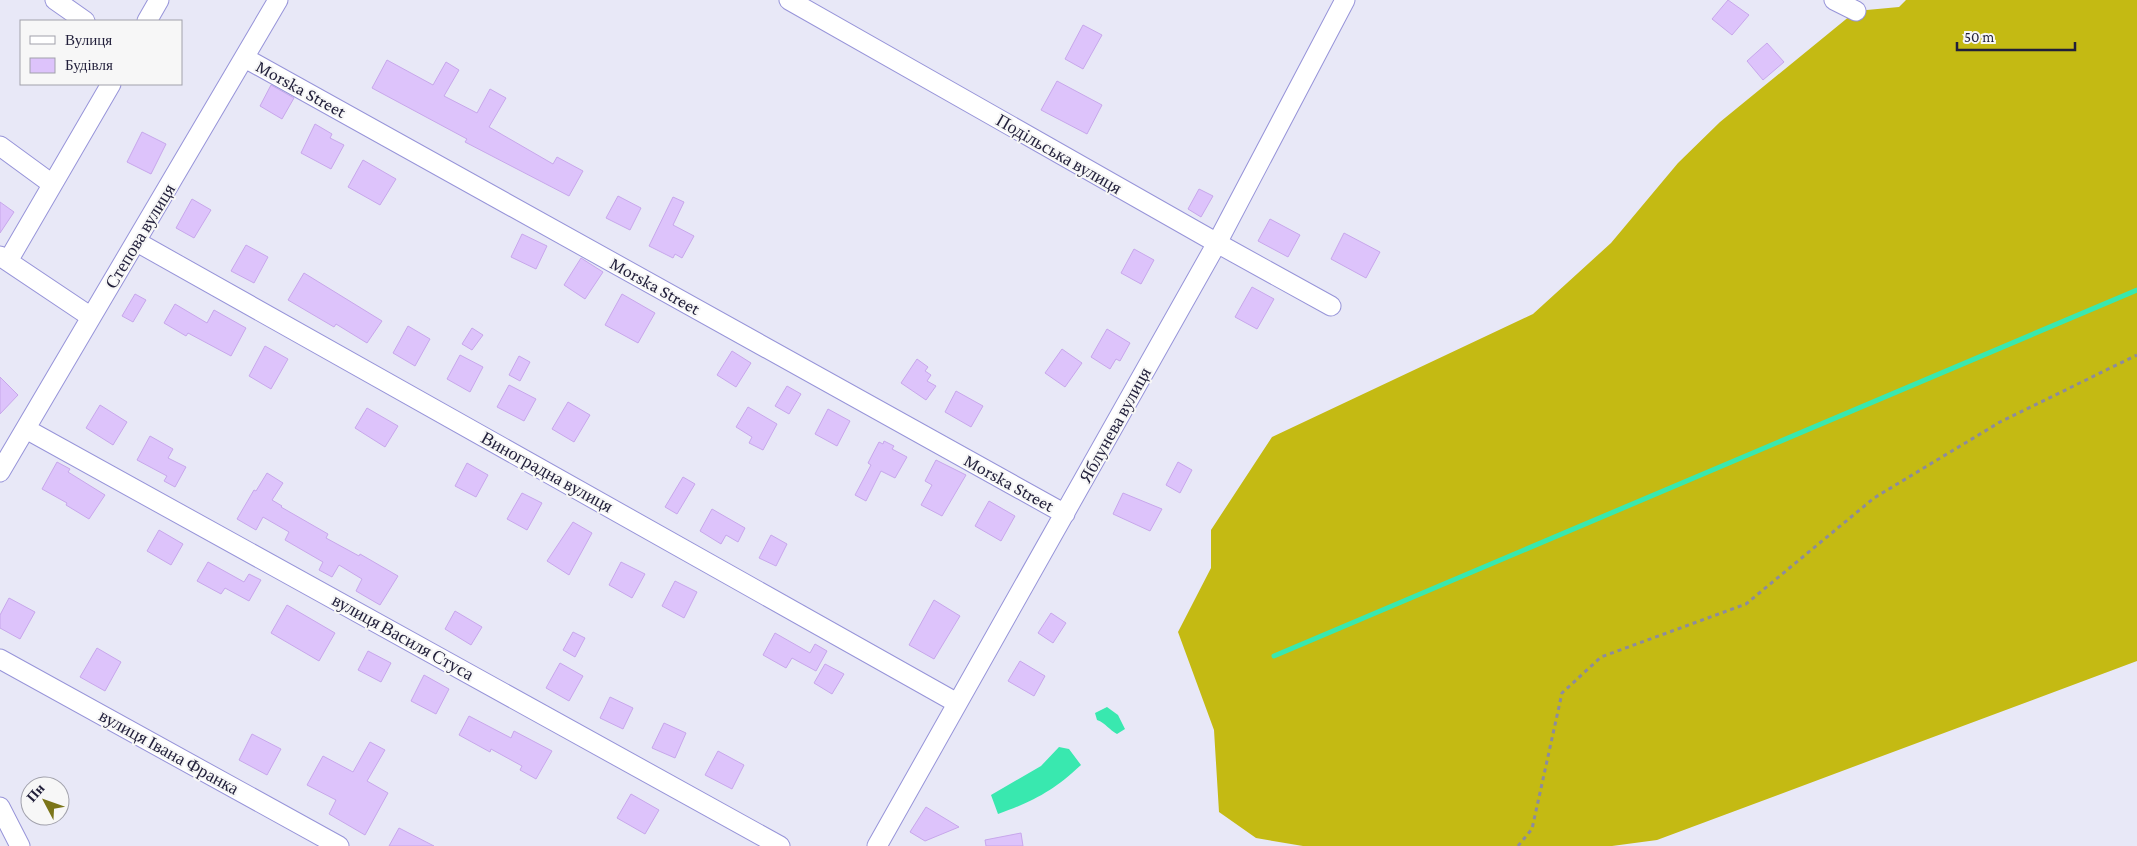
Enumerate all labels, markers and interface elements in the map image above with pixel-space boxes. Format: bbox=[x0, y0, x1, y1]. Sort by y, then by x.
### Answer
legend bbox=[20, 20, 182, 85]
scale bar bbox=[1957, 20, 2074, 52]
text: 50 m bbox=[1964, 29, 1994, 45]
text: Вулиця bbox=[65, 32, 112, 48]
street label: Morska Street bbox=[253, 56, 350, 122]
text: Будівля bbox=[65, 57, 113, 73]
street label: Подільська вулиця bbox=[993, 110, 1125, 198]
street label: Степова вулиця bbox=[101, 180, 179, 292]
street label: Morska Street bbox=[607, 253, 704, 319]
street label: Яблунева вулиця bbox=[1075, 364, 1155, 486]
street label: Виноградна вулиця bbox=[478, 428, 616, 516]
street label: Morska Street bbox=[961, 450, 1058, 516]
street label: вулиця Василя Стуса bbox=[329, 590, 477, 684]
street label: вулиця Івана Франка bbox=[96, 705, 242, 799]
north arrow bbox=[20, 776, 70, 826]
text: Пн bbox=[23, 780, 47, 805]

